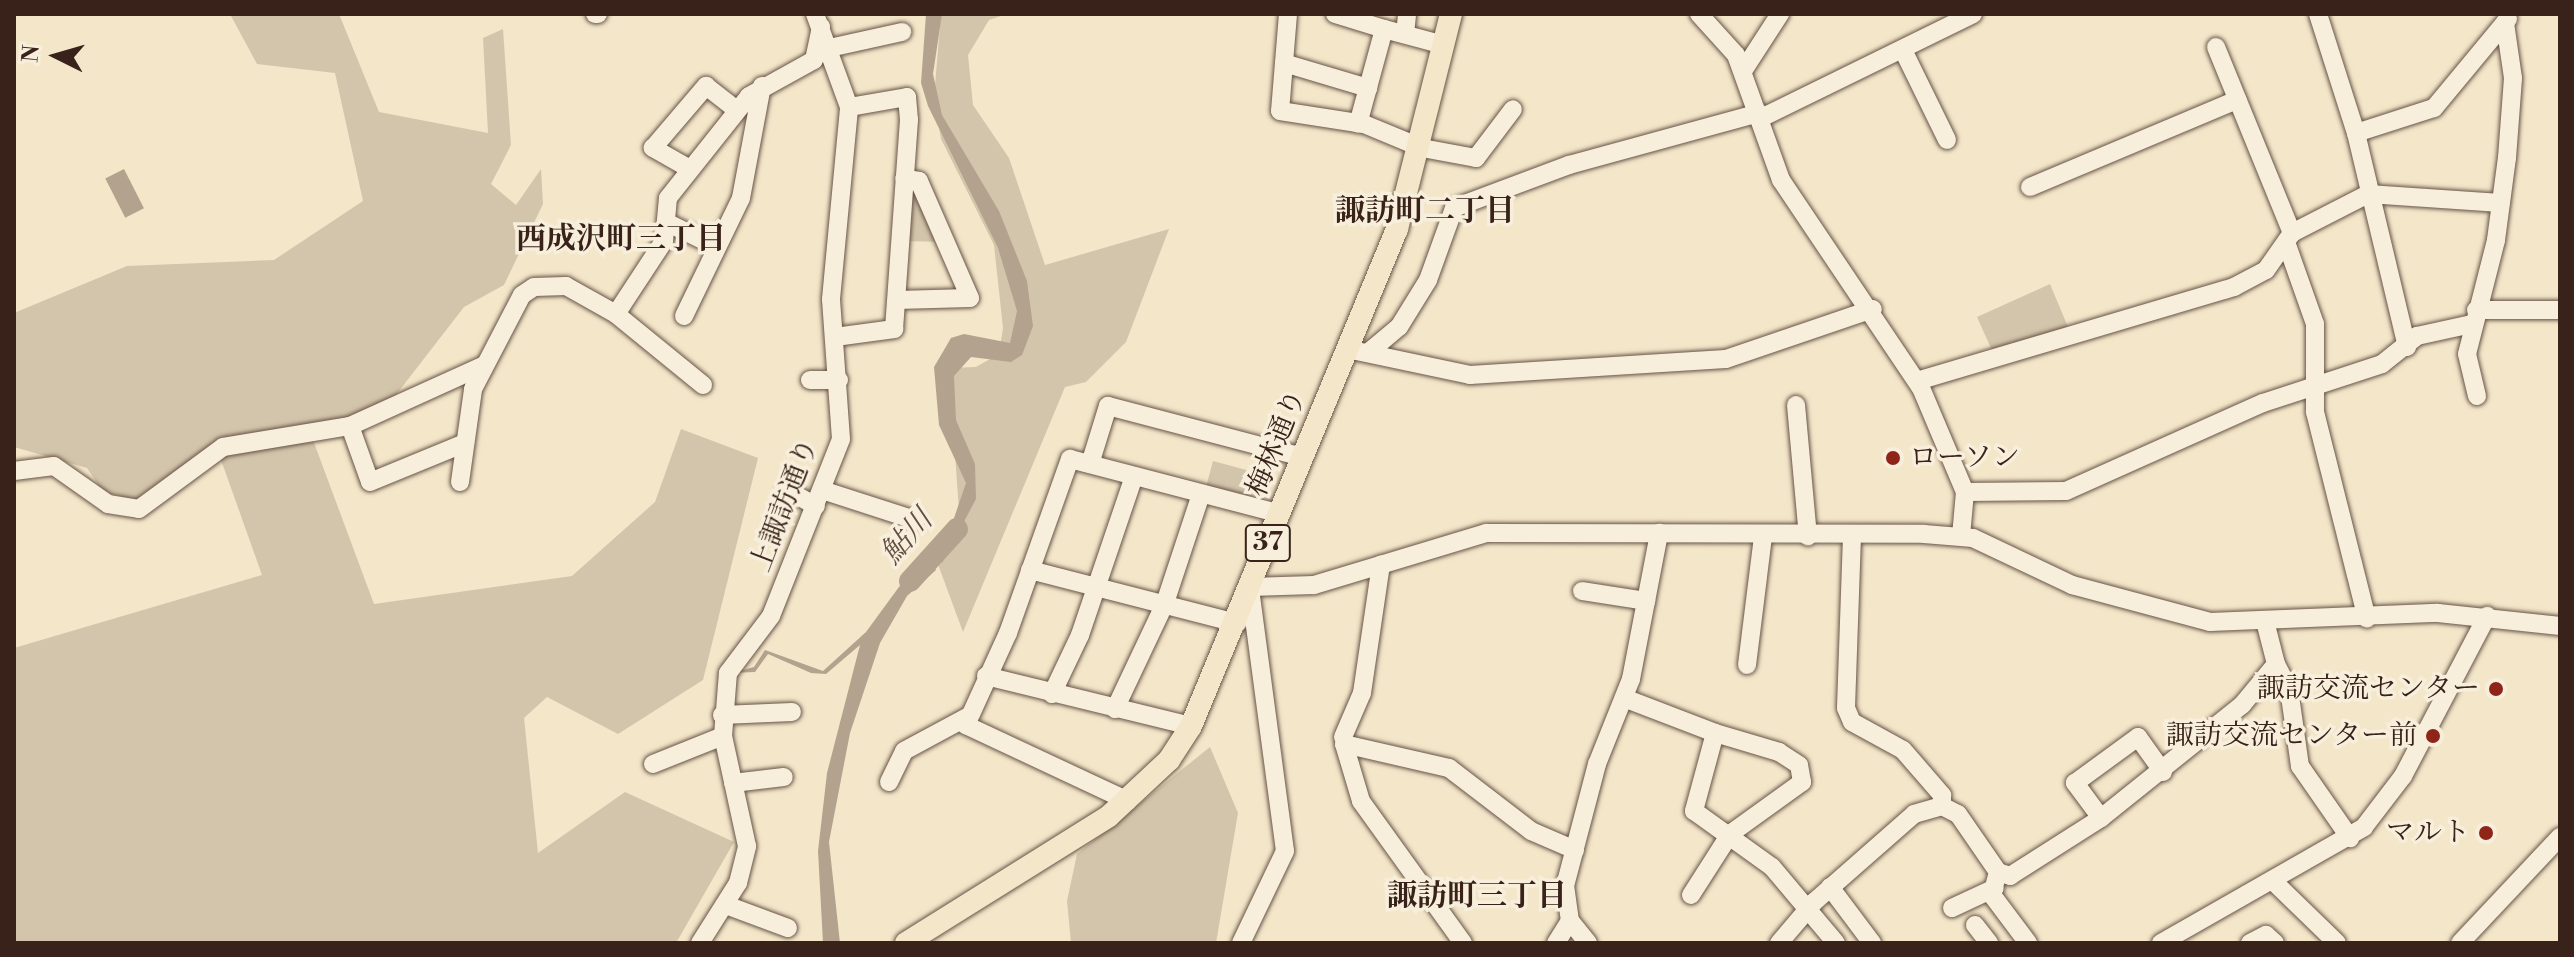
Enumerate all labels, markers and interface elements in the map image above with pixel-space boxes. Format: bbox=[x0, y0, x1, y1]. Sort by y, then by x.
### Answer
north arrow bbox=[16, 16, 96, 96]
text: N bbox=[17, 44, 46, 64]
district label: 諏訪町二丁目 bbox=[1335, 193, 1515, 229]
district label: 西成沢町三丁目 bbox=[516, 221, 726, 257]
street label: 梅林通り bbox=[1240, 385, 1314, 501]
street label: 上諏訪通り bbox=[744, 434, 826, 576]
place label: ローソン bbox=[1909, 441, 2021, 475]
marker: ローソン bbox=[1884, 449, 1902, 467]
water label: 鮎川 bbox=[874, 503, 940, 571]
road number: 37 bbox=[1244, 521, 1292, 565]
place label: 諏訪交流センター bbox=[2256, 672, 2480, 706]
marker: 諏訪交流センター bbox=[2487, 680, 2505, 698]
place label: 諏訪交流センター前 bbox=[2165, 719, 2417, 753]
marker: 諏訪交流センター前 bbox=[2424, 727, 2442, 745]
place label: マルト bbox=[2386, 816, 2470, 850]
marker: マルト bbox=[2477, 824, 2495, 842]
district label: 諏訪町三丁目 bbox=[1387, 878, 1567, 914]

